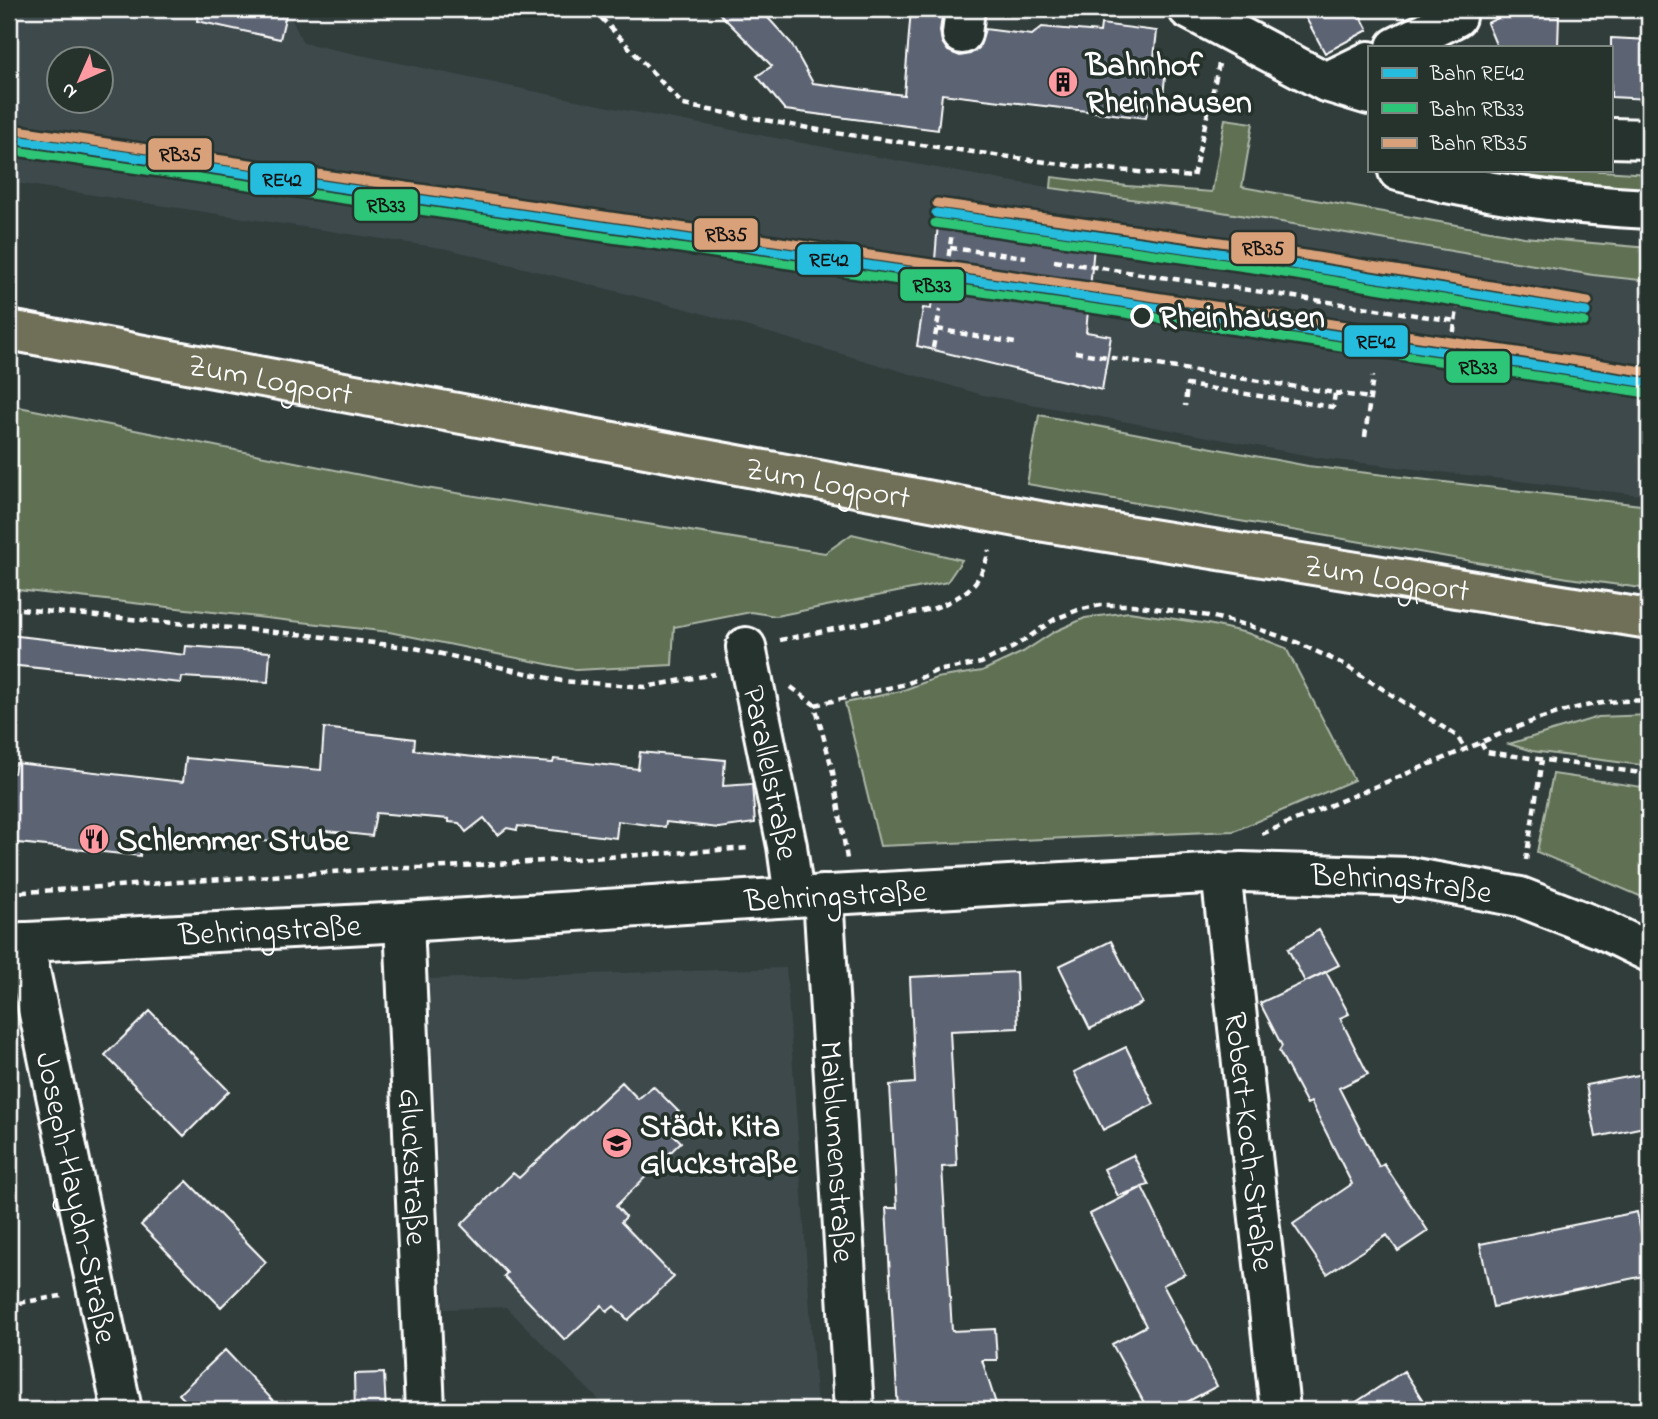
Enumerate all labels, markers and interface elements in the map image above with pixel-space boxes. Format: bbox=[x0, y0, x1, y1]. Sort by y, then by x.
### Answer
place label: Bahnhof Rheinhausen bbox=[1084, 44, 1252, 128]
north arrow bbox=[46, 46, 116, 116]
legend bbox=[1368, 46, 1612, 172]
text: Bahn RE42 bbox=[1429, 60, 1524, 90]
building icon: Bahnhof Rheinhausen bbox=[1046, 65, 1080, 99]
text: N bbox=[56, 76, 84, 104]
text: Bahn RB33 bbox=[1429, 96, 1524, 126]
text: Bahn RB35 bbox=[1429, 130, 1527, 160]
line badge: RB35 bbox=[147, 137, 213, 171]
text: RB35 bbox=[159, 143, 201, 170]
line badge: RE42 bbox=[249, 162, 316, 196]
text: RE42 bbox=[262, 168, 302, 195]
line badge: RB33 bbox=[353, 188, 419, 222]
text: RB33 bbox=[367, 194, 406, 221]
line badge: RB35 bbox=[693, 217, 759, 251]
text: RB35 bbox=[705, 223, 747, 250]
line badge: RB35 bbox=[1230, 231, 1296, 265]
text: RB35 bbox=[1242, 237, 1284, 264]
line badge: RE42 bbox=[796, 243, 862, 276]
text: RE42 bbox=[809, 248, 849, 275]
line badge: RB33 bbox=[899, 268, 965, 302]
text: RB33 bbox=[913, 274, 952, 301]
place label: Rheinhausen bbox=[1159, 296, 1325, 343]
marker: Rheinhausen bbox=[1131, 305, 1153, 327]
line badge: RE42 bbox=[1343, 324, 1409, 358]
text: RE42 bbox=[1356, 330, 1396, 357]
street label: Zum Logport bbox=[184, 344, 356, 420]
line badge: RB33 bbox=[1445, 350, 1511, 384]
text: RB33 bbox=[1459, 356, 1498, 383]
street label: Zum Logport bbox=[741, 447, 914, 524]
street label: Zum Logport bbox=[1300, 544, 1473, 617]
street label: Parallelstraße bbox=[728, 682, 809, 864]
place label: Schlemmer Stube bbox=[117, 819, 351, 866]
restaurant icon: Schlemmer Stube bbox=[77, 822, 111, 856]
street label: Behringstraße bbox=[1309, 854, 1496, 919]
street label: Behringstraße bbox=[742, 870, 929, 927]
street label: Behringstraße bbox=[177, 904, 363, 961]
street label: Robert-Koch-Straße bbox=[1210, 1010, 1285, 1274]
street label: Maiblumenstraße bbox=[805, 1039, 865, 1265]
street label: Joseph-Haydn-Straße bbox=[21, 1048, 128, 1349]
street label: Gluckstraße bbox=[384, 1087, 438, 1247]
place label: Städt. Kita Gluckstraße bbox=[640, 1105, 799, 1189]
school or university icon: Städt. Kita Gluckstraße bbox=[600, 1126, 634, 1160]

